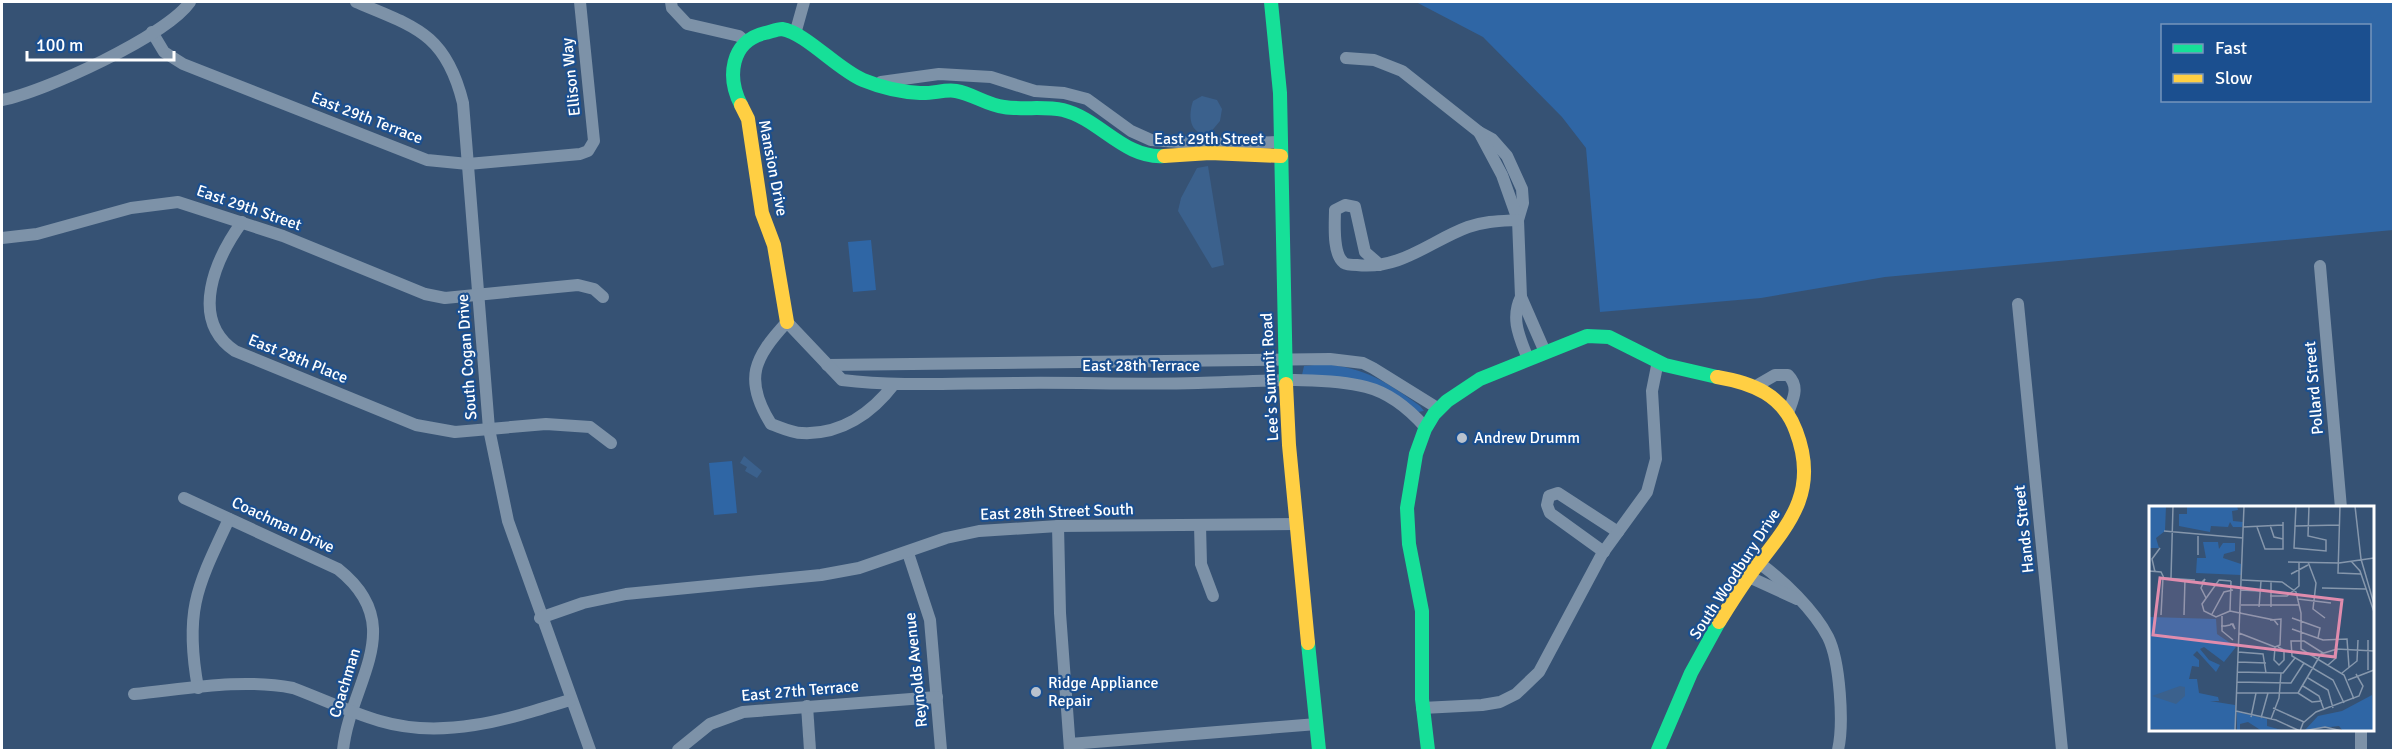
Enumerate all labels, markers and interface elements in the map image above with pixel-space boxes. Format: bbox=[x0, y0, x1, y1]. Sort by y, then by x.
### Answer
scale bar bbox=[27, 24, 174, 62]
legend bbox=[2161, 24, 2371, 102]
text: 100 m bbox=[36, 34, 83, 56]
street label: Ellison Way bbox=[557, 36, 585, 117]
text: Fast bbox=[2215, 37, 2247, 59]
text: Slow bbox=[2215, 67, 2252, 89]
street label: East 29th Terrace bbox=[308, 88, 426, 148]
street label: Mansion Drive bbox=[754, 118, 792, 218]
street label: East 29th Street bbox=[1154, 129, 1264, 149]
street label: East 29th Street bbox=[194, 181, 305, 235]
street label: South Cogan Drive bbox=[453, 293, 481, 421]
street label: Lee's Summit Road bbox=[1257, 312, 1283, 442]
street label: East 28th Place bbox=[245, 330, 351, 388]
street label: Pollard Street bbox=[2300, 340, 2328, 436]
street label: East 28th Terrace bbox=[1082, 356, 1200, 376]
place label: Andrew Drumm bbox=[1474, 428, 1580, 448]
marker: Andrew Drumm bbox=[1455, 431, 1469, 445]
street label: Hands Street bbox=[2009, 484, 2039, 574]
street label: Coachman Drive bbox=[228, 492, 338, 558]
street label: East 28th Street South bbox=[980, 499, 1134, 525]
street label: South Woodbury Drive bbox=[1685, 505, 1785, 643]
inset map bbox=[2149, 506, 2374, 731]
street label: Reynolds Avenue bbox=[900, 612, 932, 728]
street label: Coachman bbox=[325, 646, 365, 720]
place label: Ridge Appliance Repair bbox=[1048, 673, 1158, 711]
street label: East 27th Terrace bbox=[740, 676, 860, 706]
marker: Ridge Appliance Repair bbox=[1029, 685, 1043, 699]

